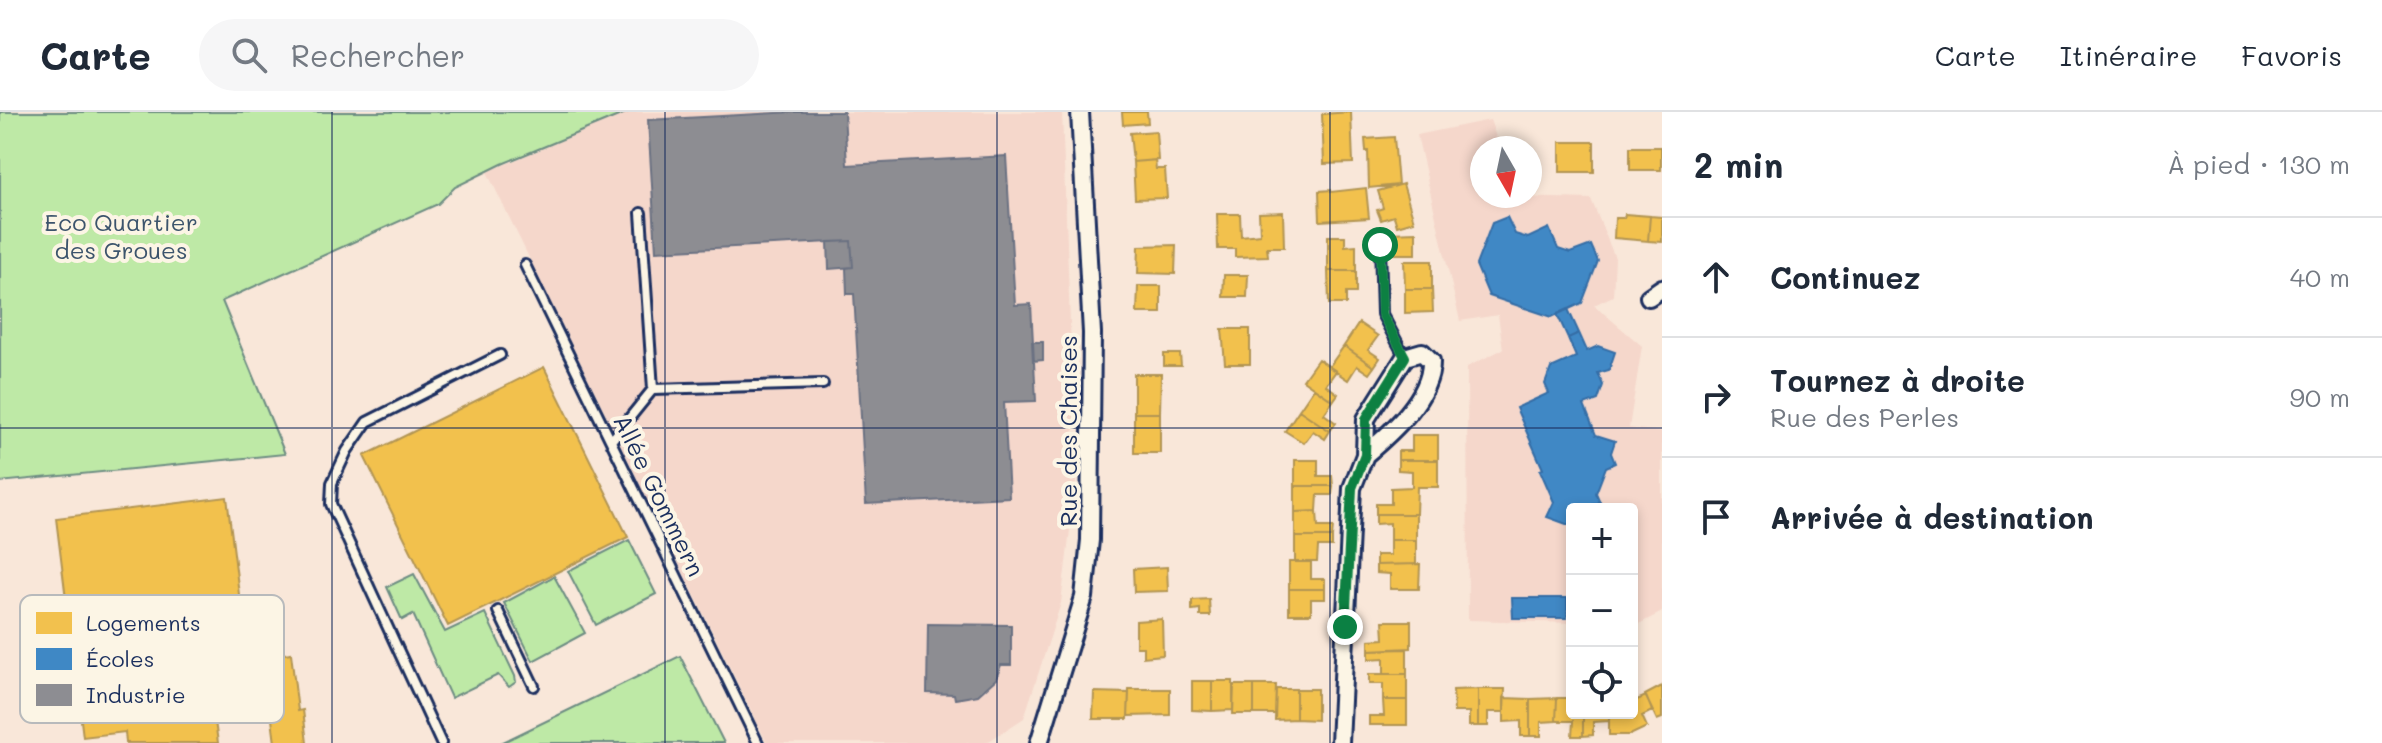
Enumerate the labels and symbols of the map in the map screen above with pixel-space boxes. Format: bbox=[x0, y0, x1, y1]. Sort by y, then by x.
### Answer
north arrow bbox=[1470, 136, 1542, 208]
park label: Eco Quartier des Groues bbox=[44, 206, 198, 265]
route start bbox=[1362, 227, 1398, 263]
street label: Rue des Chaises bbox=[1052, 335, 1083, 527]
street label: Allée Gommern bbox=[607, 409, 713, 581]
legend bbox=[20, 595, 284, 723]
text: Logements bbox=[86, 608, 201, 637]
route end bbox=[1327, 609, 1363, 645]
text: Écoles bbox=[86, 644, 154, 673]
text: Industrie bbox=[86, 680, 186, 709]

